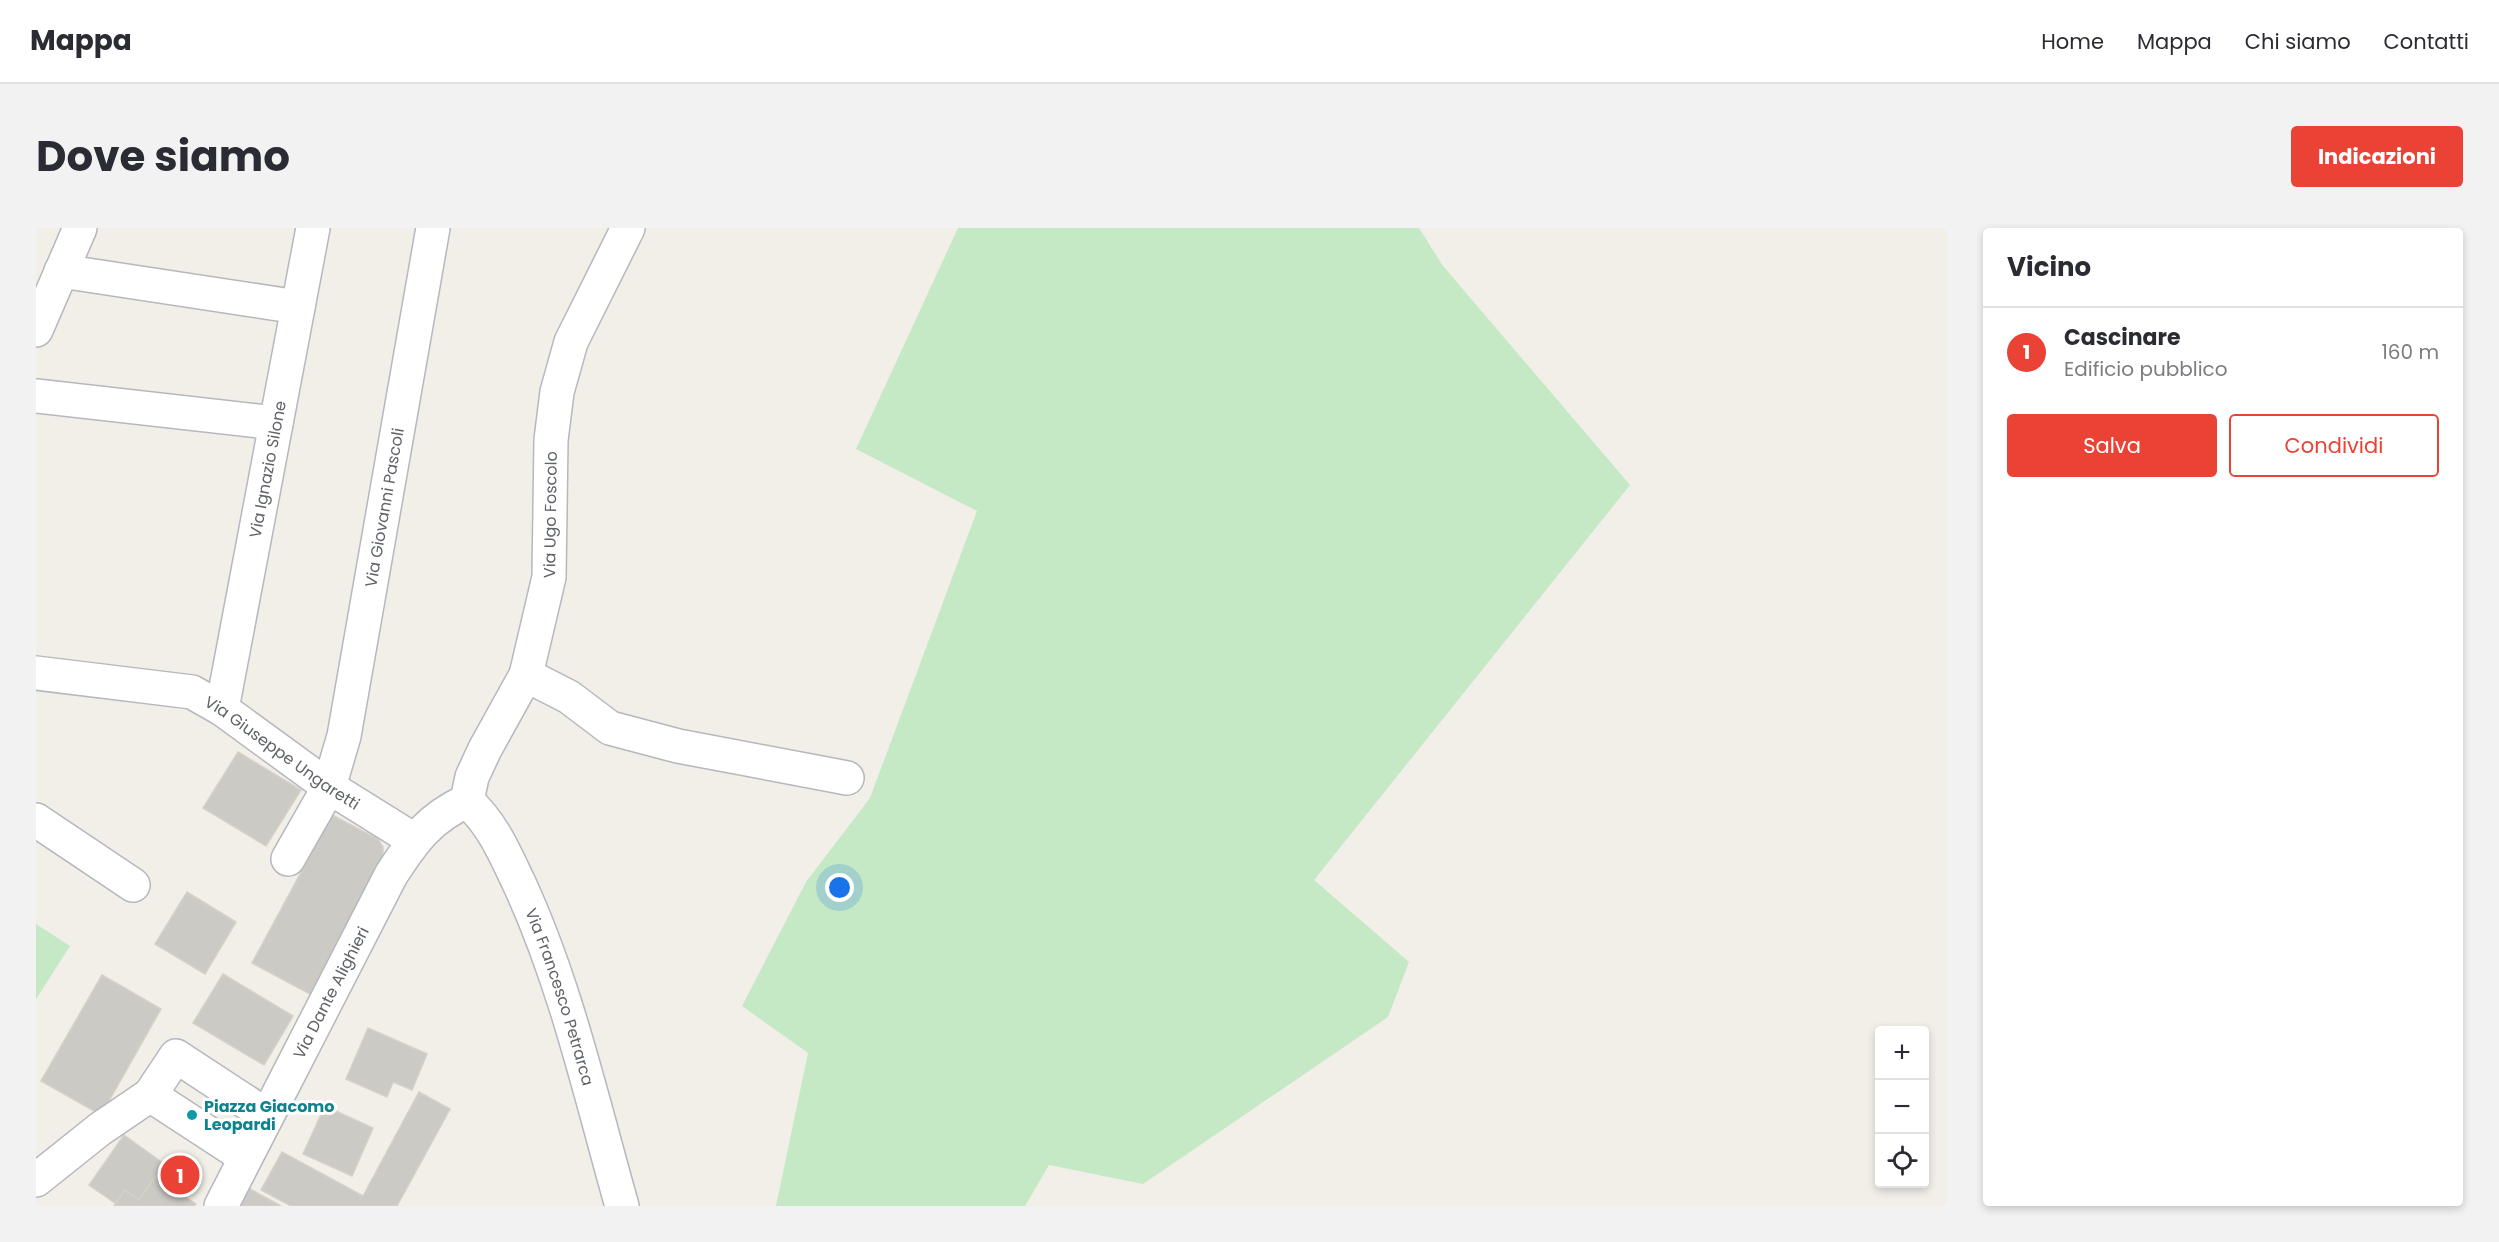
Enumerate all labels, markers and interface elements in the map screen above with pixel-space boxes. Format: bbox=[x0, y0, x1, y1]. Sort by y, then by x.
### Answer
text: Mappa bbox=[30, 21, 132, 60]
text: Home bbox=[2041, 27, 2104, 56]
text: Mappa bbox=[2137, 27, 2212, 56]
text: Chi siamo bbox=[2245, 27, 2351, 56]
text: Contatti bbox=[2384, 27, 2469, 56]
button: Indicazioni bbox=[2291, 126, 2463, 187]
text: Dove siamo bbox=[36, 127, 290, 186]
text: Vicino bbox=[2007, 249, 2091, 285]
text: Cascinare bbox=[2064, 322, 2181, 353]
text: 1 bbox=[2023, 338, 2030, 366]
text: 160 m bbox=[2381, 338, 2439, 366]
text: Edificio pubblico bbox=[2064, 355, 2228, 383]
street label: Via Ignazio Silone bbox=[244, 399, 292, 540]
button: Salva bbox=[2007, 414, 2217, 477]
button: Condividi bbox=[2229, 414, 2439, 477]
street label: Via Giovanni Pascoli bbox=[359, 426, 410, 589]
street label: Via Ugo Foscolo bbox=[538, 451, 563, 578]
street label: Via Giuseppe Ungaretti bbox=[200, 691, 364, 815]
your location bbox=[825, 873, 854, 902]
street label: Via Francesco Petrarca bbox=[519, 905, 599, 1088]
street label: Via Dante Alighieri bbox=[288, 923, 375, 1063]
map controls bbox=[1875, 1026, 1929, 1188]
button: + bbox=[1875, 1026, 1929, 1080]
button: − bbox=[1875, 1080, 1929, 1134]
place label: Piazza Giacomo Leopardi bbox=[204, 1095, 334, 1136]
marker: Piazza Giacomo Leopardi bbox=[185, 1108, 199, 1122]
button: locate bbox=[1875, 1134, 1929, 1188]
pin: 1 bbox=[160, 1152, 200, 1198]

